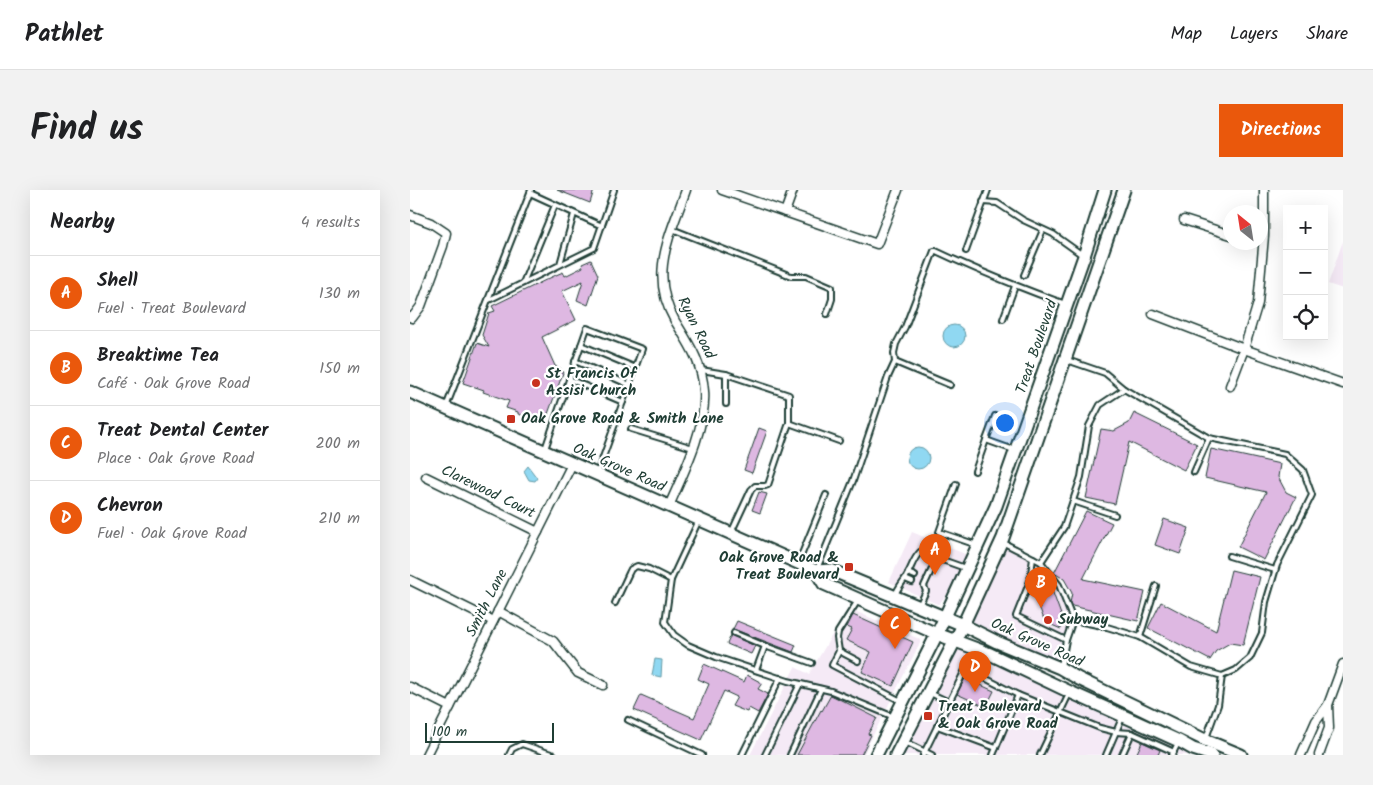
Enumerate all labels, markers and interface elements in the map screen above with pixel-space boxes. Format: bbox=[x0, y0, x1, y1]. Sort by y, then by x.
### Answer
text: Pathlet bbox=[25, 15, 104, 54]
text: Map bbox=[1171, 20, 1202, 49]
text: Layers bbox=[1230, 20, 1278, 49]
text: Share bbox=[1306, 20, 1348, 49]
text: Find us bbox=[30, 102, 143, 158]
button: Directions bbox=[1219, 104, 1343, 157]
north arrow bbox=[1223, 205, 1268, 250]
map controls bbox=[1283, 205, 1328, 340]
button: + bbox=[1283, 205, 1328, 250]
text: Nearby bbox=[50, 206, 115, 239]
text: 4 results bbox=[301, 210, 360, 235]
button: − bbox=[1283, 250, 1328, 295]
text: Shell bbox=[97, 266, 138, 296]
text: A bbox=[61, 281, 71, 306]
text: 130 m bbox=[319, 281, 360, 306]
street label: Ryan Road bbox=[671, 293, 722, 364]
button: locate bbox=[1283, 295, 1328, 340]
text: Fuel · Treat Boulevard bbox=[97, 296, 246, 321]
street label: Treat Boulevard bbox=[1010, 296, 1065, 397]
text: Breaktime Tea bbox=[97, 341, 219, 371]
text: B bbox=[61, 356, 71, 381]
text: 150 m bbox=[319, 356, 360, 381]
place label: St Francis Of Assisi Church bbox=[546, 362, 638, 403]
text: Café · Oak Grove Road bbox=[97, 371, 250, 396]
marker: St Francis Of Assisi Church bbox=[530, 377, 542, 389]
place label: Oak Grove Road & Smith Lane bbox=[521, 407, 724, 431]
your location bbox=[992, 410, 1018, 436]
marker: Oak Grove Road & Smith Lane bbox=[505, 413, 517, 425]
text: Treat Dental Center bbox=[97, 416, 268, 446]
text: C bbox=[61, 431, 71, 456]
text: 200 m bbox=[316, 431, 360, 456]
street label: Oak Grove Road bbox=[569, 437, 670, 499]
text: Place · Oak Grove Road bbox=[97, 446, 254, 471]
street label: Clarewood Court bbox=[437, 459, 539, 525]
text: Chevron bbox=[97, 491, 163, 521]
text: D bbox=[61, 506, 71, 531]
text: 210 m bbox=[319, 506, 360, 531]
text: Fuel · Oak Grove Road bbox=[97, 521, 247, 546]
pin: A bbox=[919, 534, 951, 575]
place label: Oak Grove Road & Treat Boulevard bbox=[719, 546, 840, 587]
marker: Oak Grove Road & Treat Boulevard bbox=[843, 561, 855, 573]
street label: Smith Lane bbox=[460, 565, 514, 641]
pin: B bbox=[1025, 567, 1057, 608]
pin: C bbox=[879, 608, 911, 649]
place label: Subway bbox=[1058, 608, 1108, 632]
street label: Oak Grove Road bbox=[987, 612, 1088, 674]
marker: Subway bbox=[1042, 614, 1054, 626]
pin: D bbox=[959, 651, 991, 692]
place label: Treat Boulevard & Oak Grove Road bbox=[938, 695, 1059, 736]
marker: Treat Boulevard & Oak Grove Road bbox=[922, 710, 934, 722]
scale bar bbox=[425, 720, 554, 743]
text: 100 m bbox=[432, 721, 467, 743]

